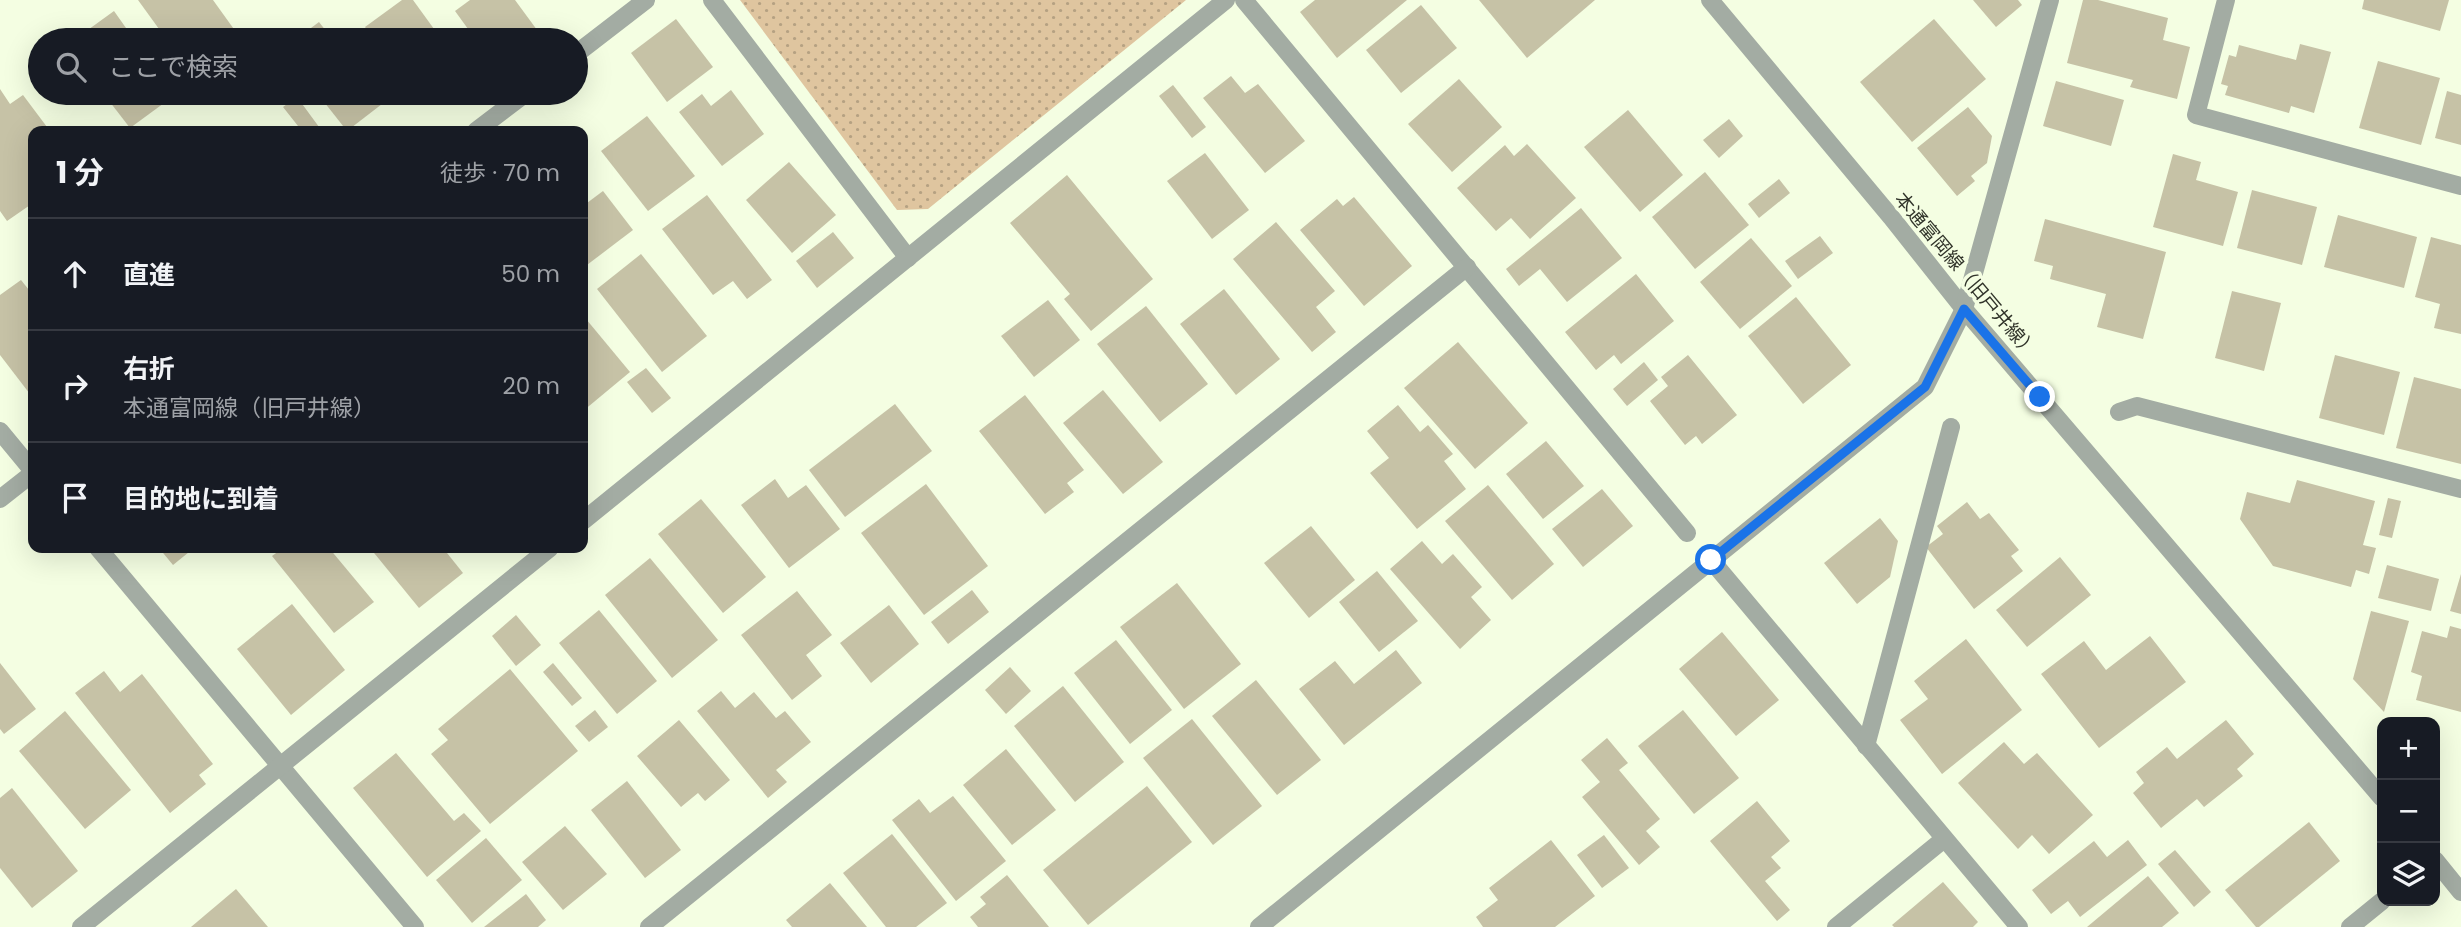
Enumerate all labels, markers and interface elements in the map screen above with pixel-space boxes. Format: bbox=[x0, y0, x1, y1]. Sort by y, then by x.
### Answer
search box bbox=[28, 28, 588, 105]
icon: search bbox=[52, 48, 90, 86]
text: ここで検索 bbox=[108, 49, 238, 85]
text: 1 分 bbox=[56, 151, 104, 194]
text: 徒歩 · 70 m bbox=[440, 157, 560, 189]
street label: 本通富岡線（旧戸井線） bbox=[1888, 186, 2044, 364]
icon: ahead bbox=[56, 255, 94, 293]
text: 直進 bbox=[123, 257, 175, 293]
text: 50 m bbox=[501, 258, 560, 290]
text: 右折 bbox=[123, 351, 175, 387]
icon: right bbox=[56, 367, 94, 405]
text: 20 m bbox=[502, 370, 560, 402]
route end bbox=[2024, 381, 2055, 412]
text: 本通富岡線（旧戸井線） bbox=[123, 392, 376, 424]
icon: arrive bbox=[56, 479, 94, 517]
text: 目的地に到着 bbox=[123, 481, 279, 517]
route start bbox=[1695, 544, 1726, 575]
map controls bbox=[2377, 717, 2440, 906]
button: + bbox=[2377, 717, 2440, 780]
button: − bbox=[2377, 780, 2440, 843]
button: layers bbox=[2377, 843, 2440, 906]

